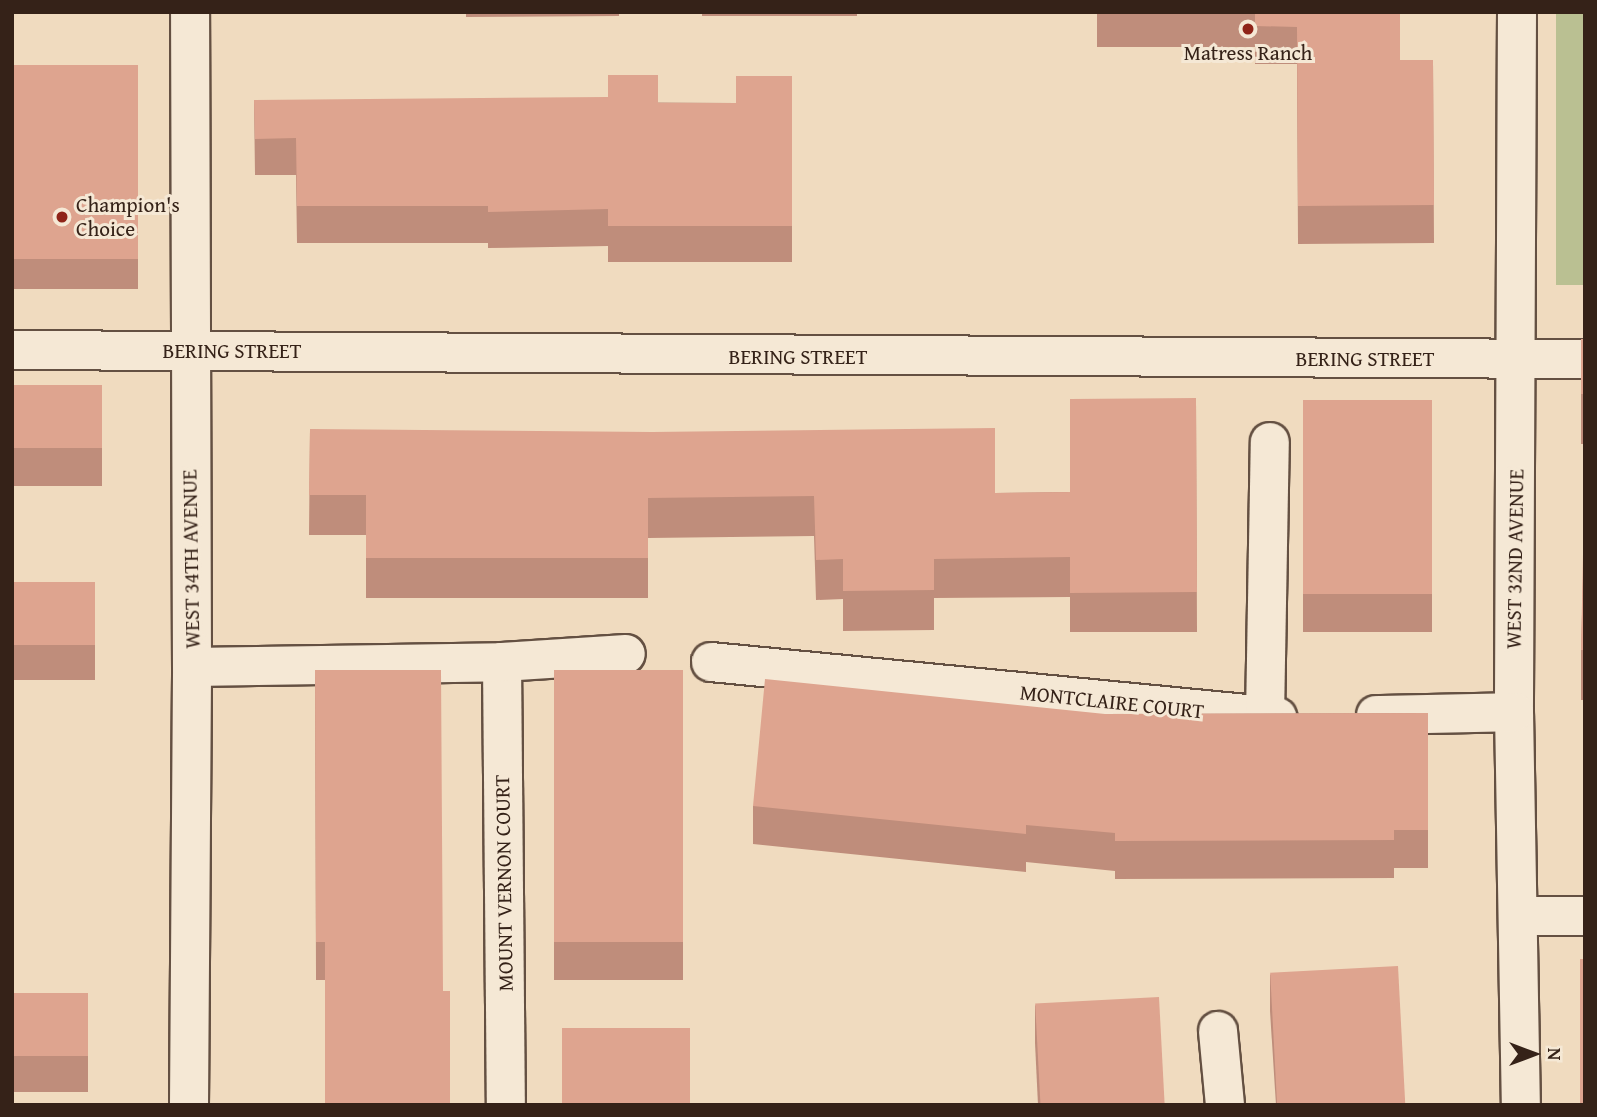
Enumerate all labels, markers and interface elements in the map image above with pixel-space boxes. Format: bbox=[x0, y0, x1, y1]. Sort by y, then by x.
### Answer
marker: Matress Ranch bbox=[1240, 21, 1256, 37]
place label: Matress Ranch bbox=[1184, 40, 1312, 66]
place label: Champion's Choice bbox=[76, 192, 180, 242]
marker: Champion's Choice bbox=[54, 209, 70, 225]
street label: BERING STREET bbox=[163, 338, 301, 364]
street label: BERING STREET bbox=[729, 344, 867, 370]
street label: BERING STREET bbox=[1296, 346, 1434, 372]
street label: WEST 34TH AVENUE bbox=[177, 469, 205, 649]
street label: WEST 32ND AVENUE bbox=[1501, 469, 1529, 649]
street label: MONTCLAIRE COURT bbox=[1019, 680, 1205, 724]
street label: MOUNT VERNON COURT bbox=[490, 774, 518, 992]
north arrow bbox=[1499, 1019, 1569, 1089]
text: N bbox=[1541, 1048, 1569, 1060]

